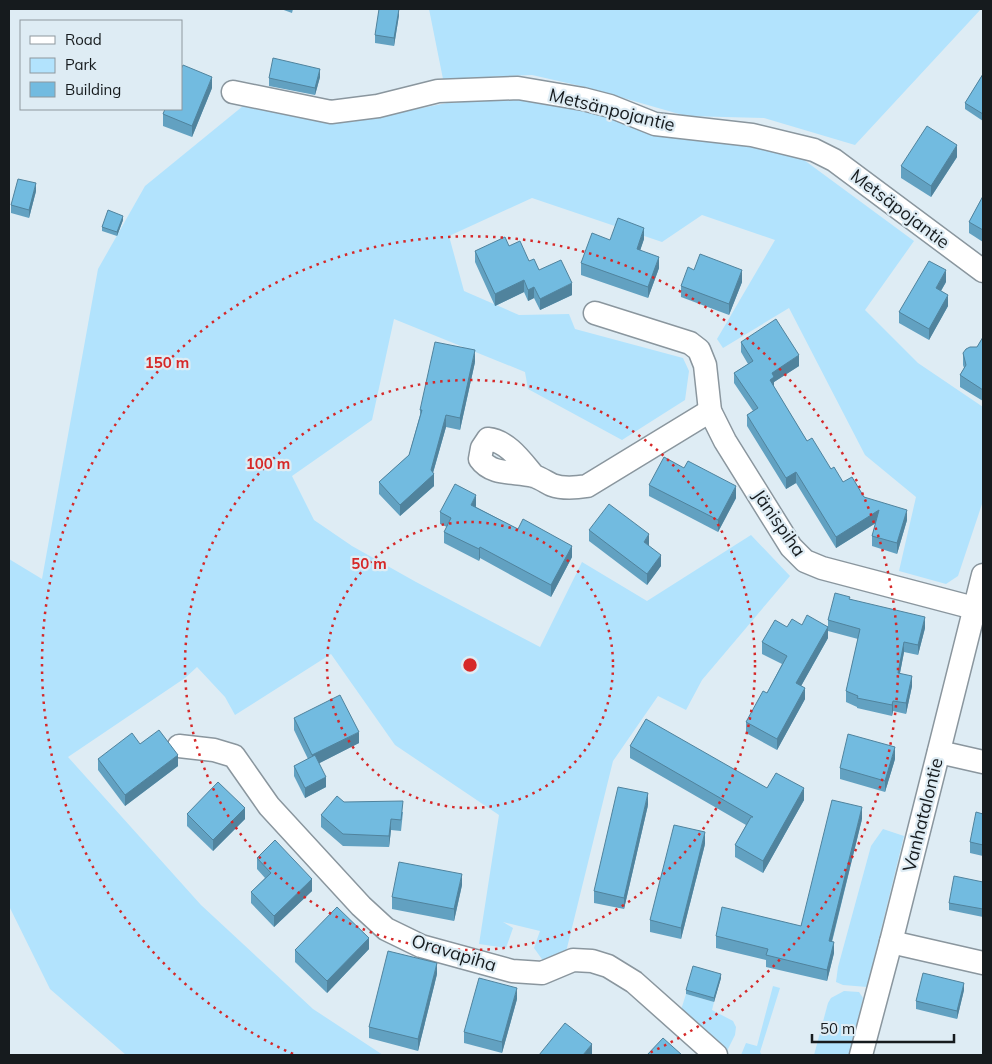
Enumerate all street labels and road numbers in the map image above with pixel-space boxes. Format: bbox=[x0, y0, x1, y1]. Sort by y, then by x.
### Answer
street label: Metsänpojantie bbox=[547, 83, 677, 136]
street label: Metsäpojantie bbox=[846, 164, 954, 253]
street label: Jänispiha bbox=[748, 485, 811, 561]
street label: Vanhatalontie bbox=[897, 755, 948, 874]
street label: Oravapiha bbox=[409, 929, 499, 976]

